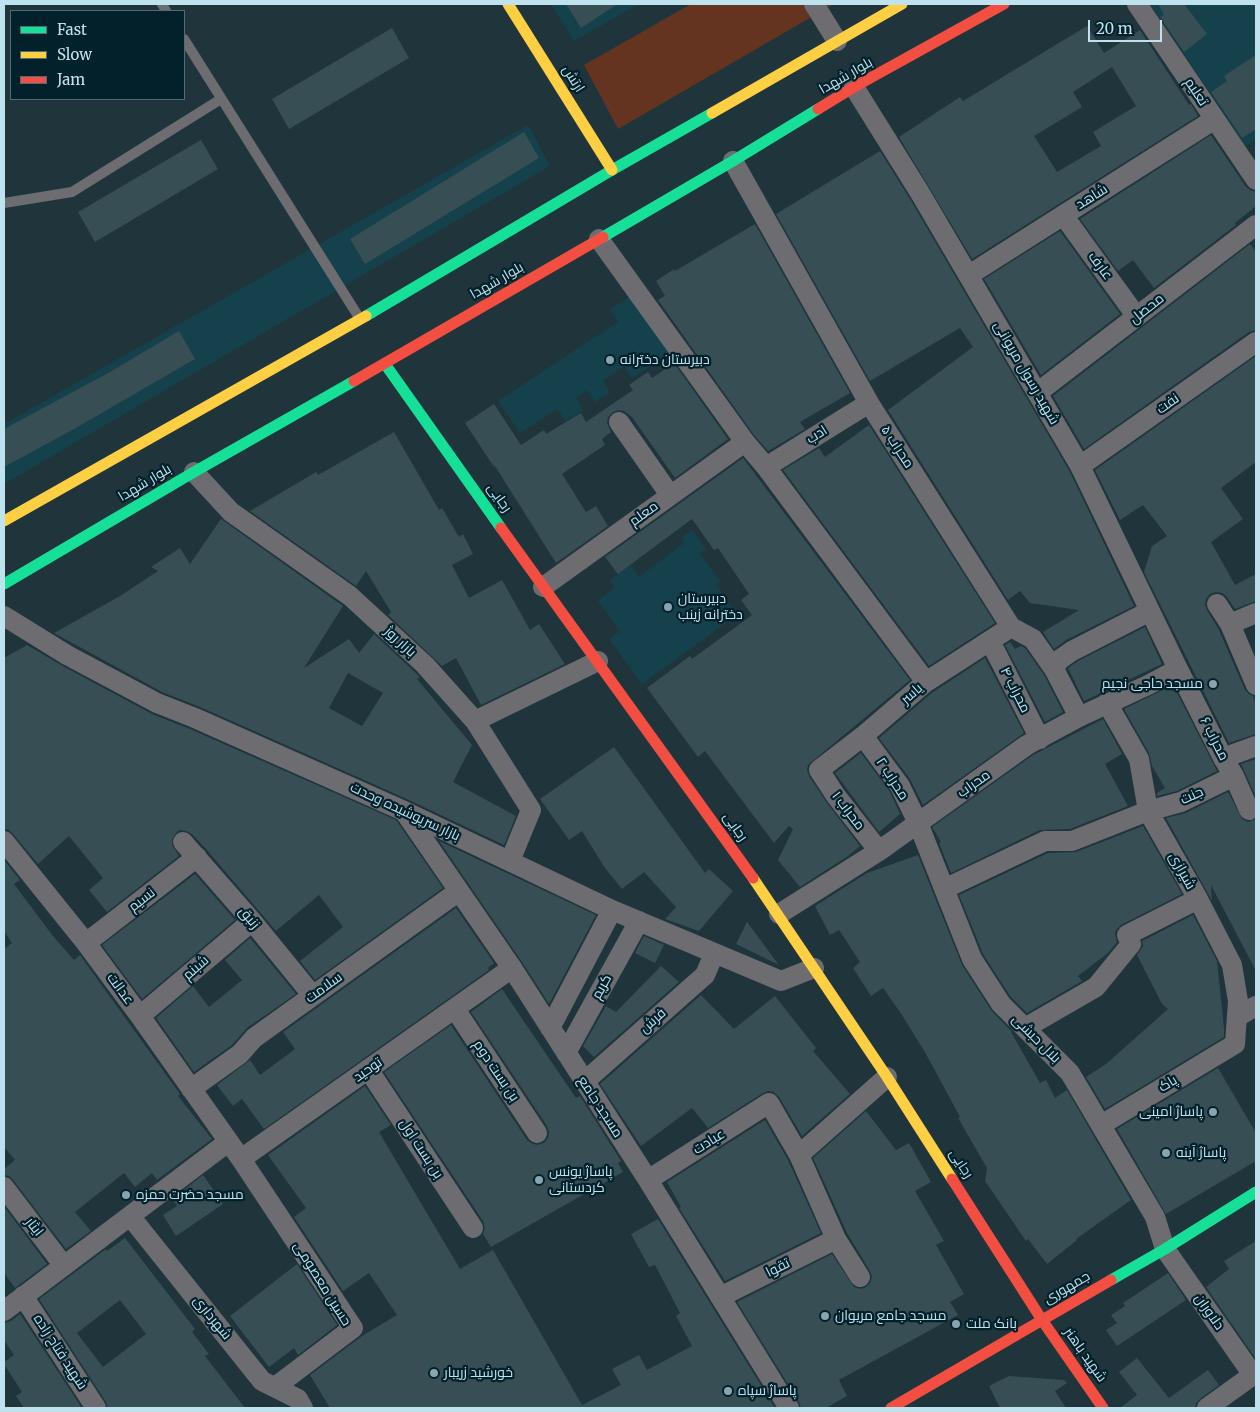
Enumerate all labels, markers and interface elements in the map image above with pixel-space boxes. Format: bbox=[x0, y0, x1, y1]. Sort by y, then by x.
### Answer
legend bbox=[10, 10, 185, 100]
scale bar bbox=[1090, 10, 1164, 42]
text: 20 m bbox=[1096, 19, 1133, 38]
text: Fast bbox=[57, 20, 87, 39]
text: Slow bbox=[57, 45, 92, 64]
street label: بلوار شهدا bbox=[816, 54, 876, 98]
street label: ارتش bbox=[558, 62, 588, 96]
text: Jam bbox=[57, 70, 85, 89]
street label: تعلیم bbox=[1181, 75, 1211, 109]
street label: شاهد bbox=[1073, 181, 1111, 213]
street label: عارف bbox=[1084, 249, 1116, 283]
street label: بلوار شهدا bbox=[467, 259, 527, 303]
street label: محصل bbox=[1126, 290, 1168, 328]
street label: شهید رسول مریوانی bbox=[990, 318, 1062, 428]
place label: دبیرستان دخترانه bbox=[620, 352, 710, 368]
marker: دبیرستان دخترانه bbox=[604, 354, 616, 366]
street label: نفت bbox=[1153, 390, 1183, 418]
street label: ادب bbox=[803, 422, 831, 448]
street label: محراب ۵ bbox=[877, 423, 917, 471]
street label: بلوار شهدا bbox=[115, 461, 175, 505]
street label: رجایی bbox=[483, 480, 515, 516]
street label: معلم bbox=[626, 498, 662, 530]
place label: دبیرستان دخترانه زینب bbox=[678, 591, 743, 624]
marker: دبیرستان دخترانه زینب bbox=[662, 601, 674, 613]
street label: بازار روژ bbox=[381, 623, 419, 661]
street label: محراب ۴ bbox=[996, 664, 1034, 716]
place label: مسجد حاجی نجیم bbox=[1102, 676, 1203, 692]
marker: مسجد حاجی نجیم bbox=[1207, 678, 1219, 690]
street label: یاسر bbox=[898, 680, 926, 708]
street label: محراب ۶ bbox=[1196, 714, 1232, 764]
street label: محراب ۲ bbox=[872, 755, 912, 803]
street label: محراب bbox=[954, 767, 994, 801]
street label: بازار سرپوشیده وحدت bbox=[347, 779, 463, 845]
street label: جنت bbox=[1178, 783, 1206, 809]
street label: محراب ۱ bbox=[828, 788, 868, 834]
street label: رجایی bbox=[719, 809, 751, 845]
street label: شیرازی bbox=[1165, 849, 1199, 893]
street label: نسیم bbox=[125, 884, 159, 916]
street label: زنبق bbox=[235, 903, 263, 933]
street label: شبنم bbox=[180, 952, 212, 984]
street label: سلامت bbox=[302, 969, 346, 1007]
street label: عدالت bbox=[103, 970, 137, 1008]
street label: کریم bbox=[588, 972, 616, 1002]
street label: فرش bbox=[636, 1005, 670, 1037]
street label: بلال حبشی bbox=[1008, 1011, 1064, 1067]
street label: بن بست دوم bbox=[469, 1037, 523, 1105]
street label: توحید bbox=[350, 1054, 386, 1086]
street label: پاک bbox=[1156, 1072, 1180, 1096]
street label: مسجد جامع bbox=[574, 1073, 626, 1141]
place label: پاساژ امینی bbox=[1139, 1104, 1203, 1120]
marker: پاساژ امینی bbox=[1207, 1106, 1219, 1118]
street label: بن بست اول bbox=[395, 1116, 447, 1182]
street label: عبادت bbox=[690, 1126, 728, 1158]
place label: پاساژ آینه bbox=[1176, 1145, 1226, 1161]
street label: رجایی bbox=[945, 1146, 977, 1182]
marker: پاساژ آینه bbox=[1160, 1147, 1172, 1159]
place label: پاساژ یونس کردستانی bbox=[549, 1164, 613, 1196]
marker: پاساژ یونس کردستانی bbox=[533, 1174, 545, 1186]
place label: مسجد حضرت حمزه bbox=[136, 1187, 244, 1203]
marker: مسجد حضرت حمزه bbox=[120, 1189, 132, 1201]
street label: ایثار bbox=[21, 1214, 47, 1240]
street label: حسین معصومی bbox=[289, 1239, 355, 1329]
street label: تقوا bbox=[763, 1255, 793, 1281]
street label: جمهوری bbox=[1041, 1268, 1093, 1308]
street label: دلاوران bbox=[1191, 1291, 1227, 1333]
street label: شهرداری bbox=[189, 1293, 235, 1343]
place label: مسجد جامع مریوان bbox=[835, 1308, 946, 1324]
marker: مسجد جامع مریوان bbox=[819, 1310, 831, 1322]
street label: شهید فتاح زاده bbox=[29, 1311, 91, 1393]
place label: بانک ملت bbox=[966, 1316, 1017, 1332]
marker: بانک ملت bbox=[950, 1318, 962, 1330]
street label: شهید باهنر bbox=[1060, 1324, 1110, 1386]
place label: خورشید زریبار bbox=[444, 1365, 513, 1381]
marker: خورشید زریبار bbox=[428, 1367, 440, 1379]
place label: پاساژ سپاه bbox=[738, 1383, 797, 1399]
marker: پاساژ سپاه bbox=[722, 1385, 734, 1397]

